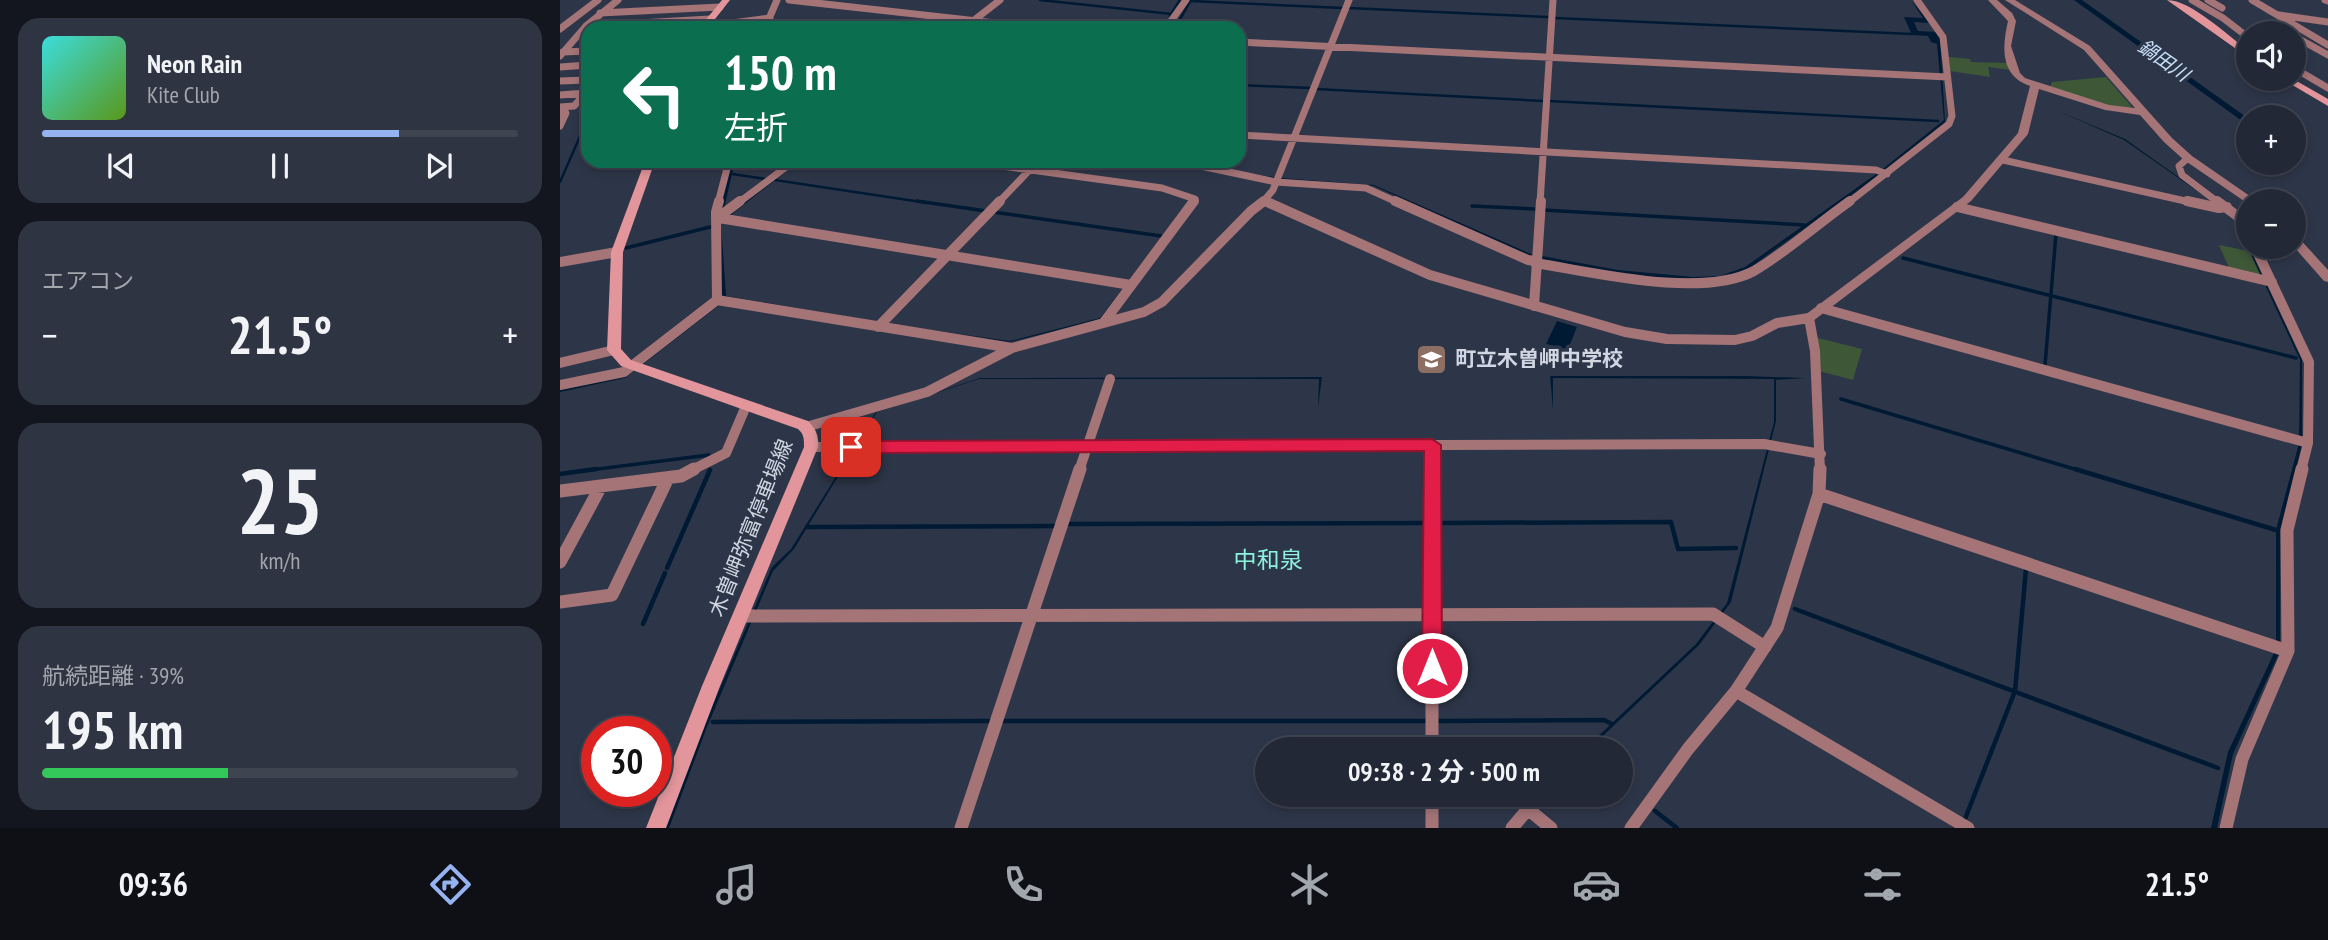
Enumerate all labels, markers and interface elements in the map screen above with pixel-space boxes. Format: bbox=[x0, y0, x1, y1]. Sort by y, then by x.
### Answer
map controls bbox=[2236, 21, 2306, 259]
button: sound bbox=[2236, 21, 2306, 91]
water label: 鍋田川 bbox=[2134, 34, 2196, 87]
text: 150 m bbox=[724, 40, 837, 104]
text: Neon Rain bbox=[147, 47, 242, 80]
icon: left bbox=[609, 49, 700, 140]
text: Kite Club bbox=[147, 80, 220, 109]
button: + bbox=[2236, 105, 2306, 175]
text: 左折 bbox=[724, 106, 788, 148]
icon: previous bbox=[102, 147, 140, 185]
icon: pause bbox=[261, 147, 299, 185]
icon: next bbox=[420, 147, 458, 185]
button: − bbox=[2236, 189, 2306, 259]
text: エアコン bbox=[42, 266, 134, 295]
text: 21.5° bbox=[228, 301, 332, 368]
text: − bbox=[42, 310, 58, 359]
text: + bbox=[502, 310, 518, 359]
school or university icon: 町立木曽岬中学校 bbox=[1415, 342, 1449, 376]
place label: 町立木曽岬中学校 bbox=[1455, 345, 1623, 372]
pin bbox=[821, 417, 881, 477]
icon: arrive bbox=[832, 428, 870, 466]
street label: 木曽岬弥富停車場線 bbox=[703, 435, 798, 620]
text: 25 bbox=[237, 441, 324, 559]
district label: 中和泉 bbox=[1234, 545, 1303, 574]
text: km/h bbox=[260, 546, 300, 575]
position arrow bbox=[1395, 631, 1469, 705]
text: 航続距離 · 39% bbox=[42, 661, 184, 690]
text: 195 km bbox=[42, 696, 183, 763]
speed limit sign: 30 bbox=[581, 716, 672, 807]
text: 09:38 · 2 分 · 500 m bbox=[1348, 755, 1540, 788]
icon: directions bbox=[426, 860, 475, 909]
icon: music bbox=[712, 860, 761, 909]
icon: phone bbox=[999, 860, 1048, 909]
icon: climate bbox=[1285, 860, 1334, 909]
icon: car bbox=[1572, 860, 1621, 909]
icon: filters bbox=[1858, 860, 1907, 909]
text: 09:36 bbox=[119, 863, 188, 905]
text: 21.5° bbox=[2145, 863, 2209, 905]

